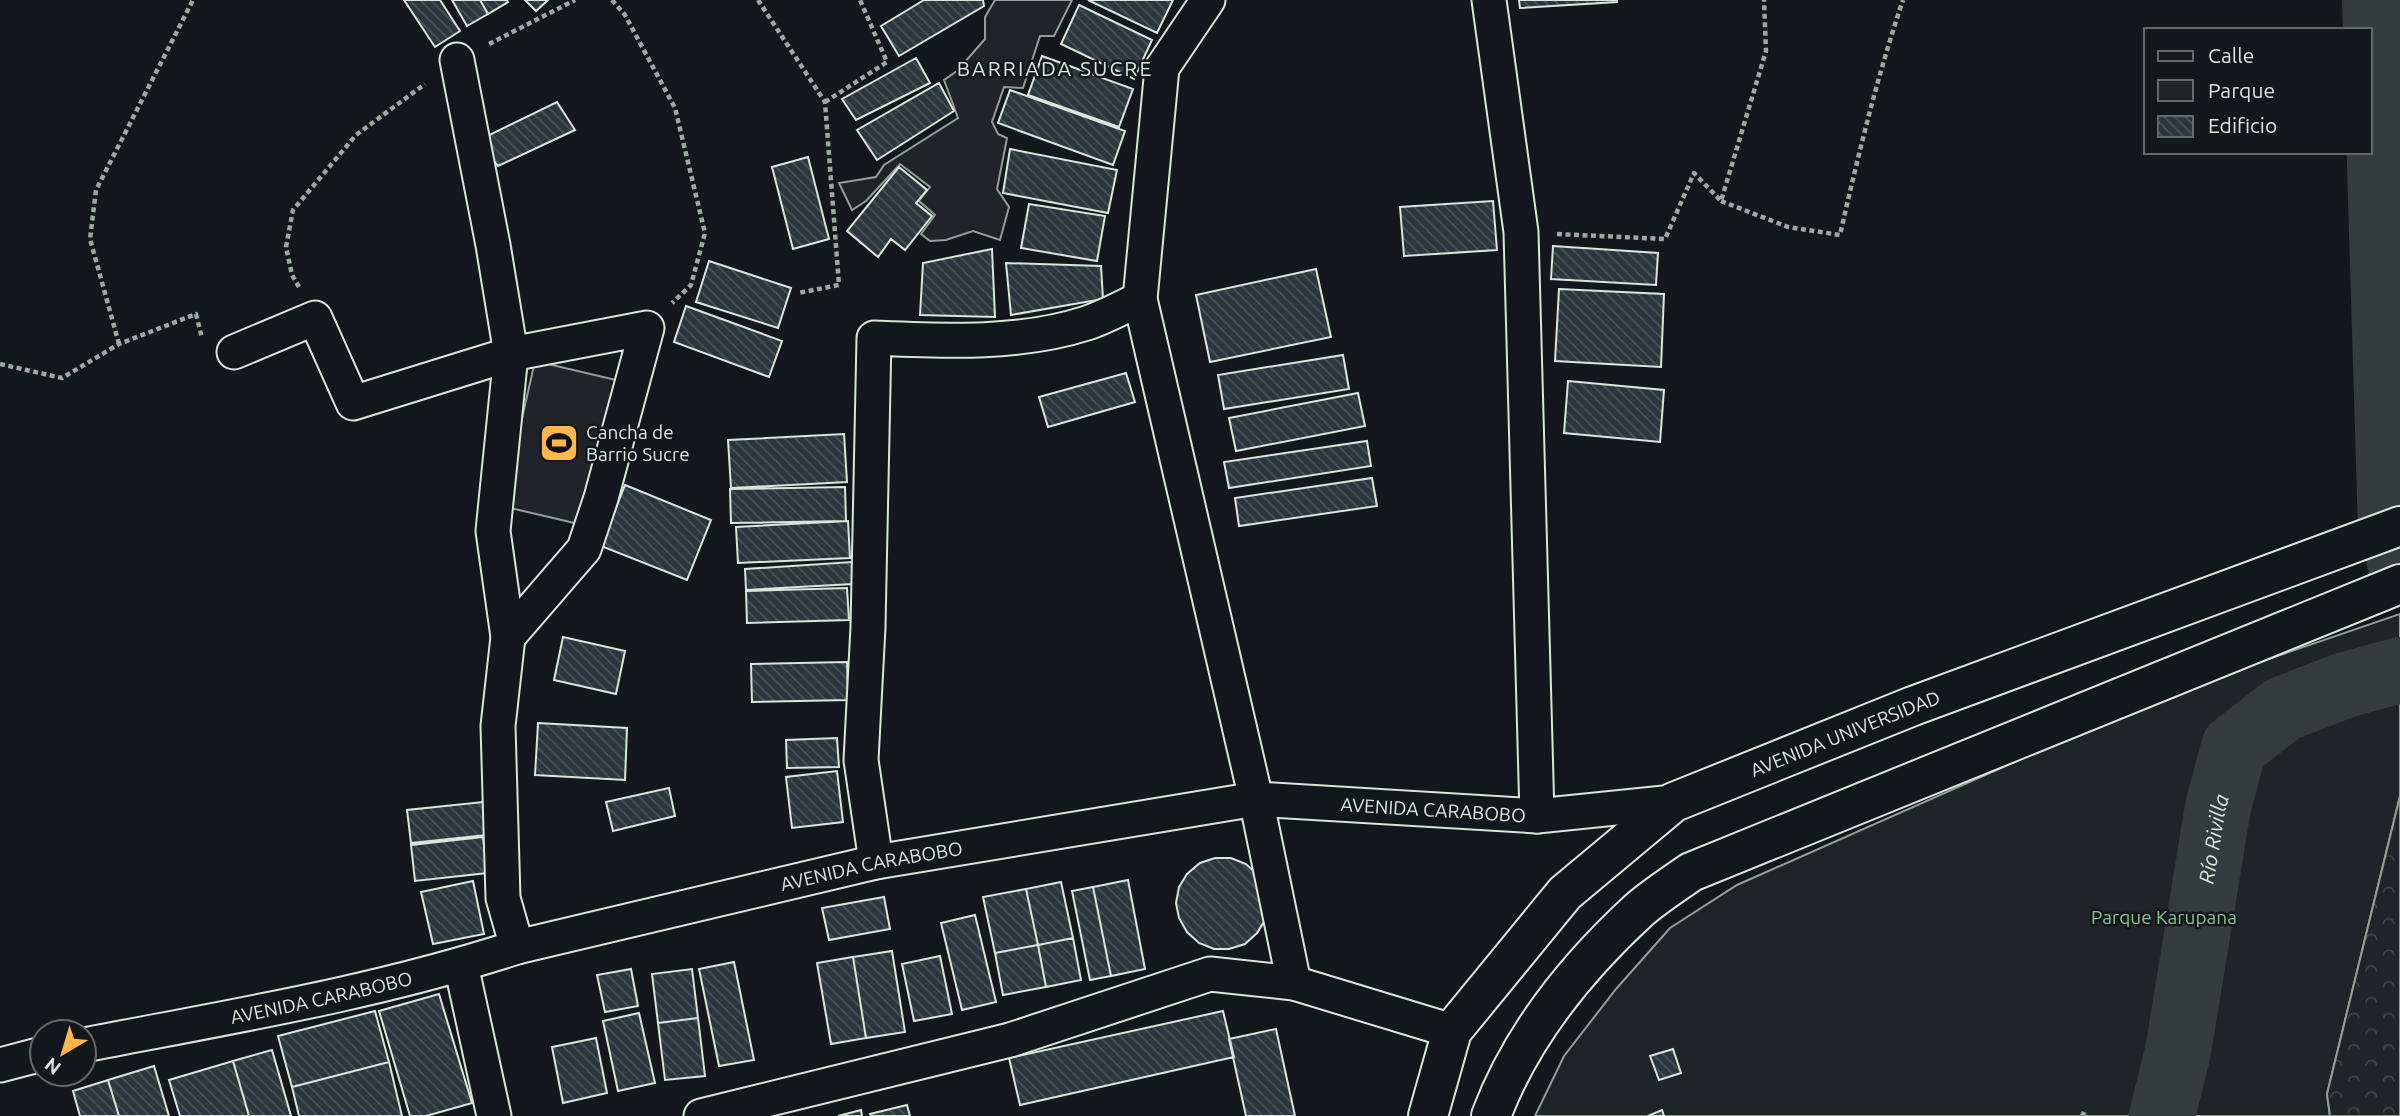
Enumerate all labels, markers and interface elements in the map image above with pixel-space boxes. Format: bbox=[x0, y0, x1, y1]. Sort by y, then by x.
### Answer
legend bbox=[2144, 28, 2372, 154]
text: Calle bbox=[2208, 43, 2254, 67]
district label: BARRIADA SUCRE bbox=[957, 56, 1153, 80]
text: Parque bbox=[2208, 78, 2275, 102]
text: Edificio bbox=[2208, 113, 2277, 137]
place label: Cancha de Barrio Sucre bbox=[586, 421, 690, 465]
sports icon: Cancha de Barrio Sucre bbox=[538, 422, 580, 464]
street label: AVENIDA UNIVERSIDAD bbox=[1747, 686, 1943, 781]
water label: Río Rivilla bbox=[2194, 791, 2233, 885]
street label: AVENIDA CARABOBO bbox=[1340, 793, 1526, 826]
street label: AVENIDA CARABOBO bbox=[778, 837, 964, 895]
park label: Parque Karupana bbox=[2091, 906, 2237, 928]
street label: AVENIDA CARABOBO bbox=[229, 967, 414, 1028]
north arrow bbox=[28, 1018, 98, 1088]
text: N bbox=[40, 1053, 65, 1079]

